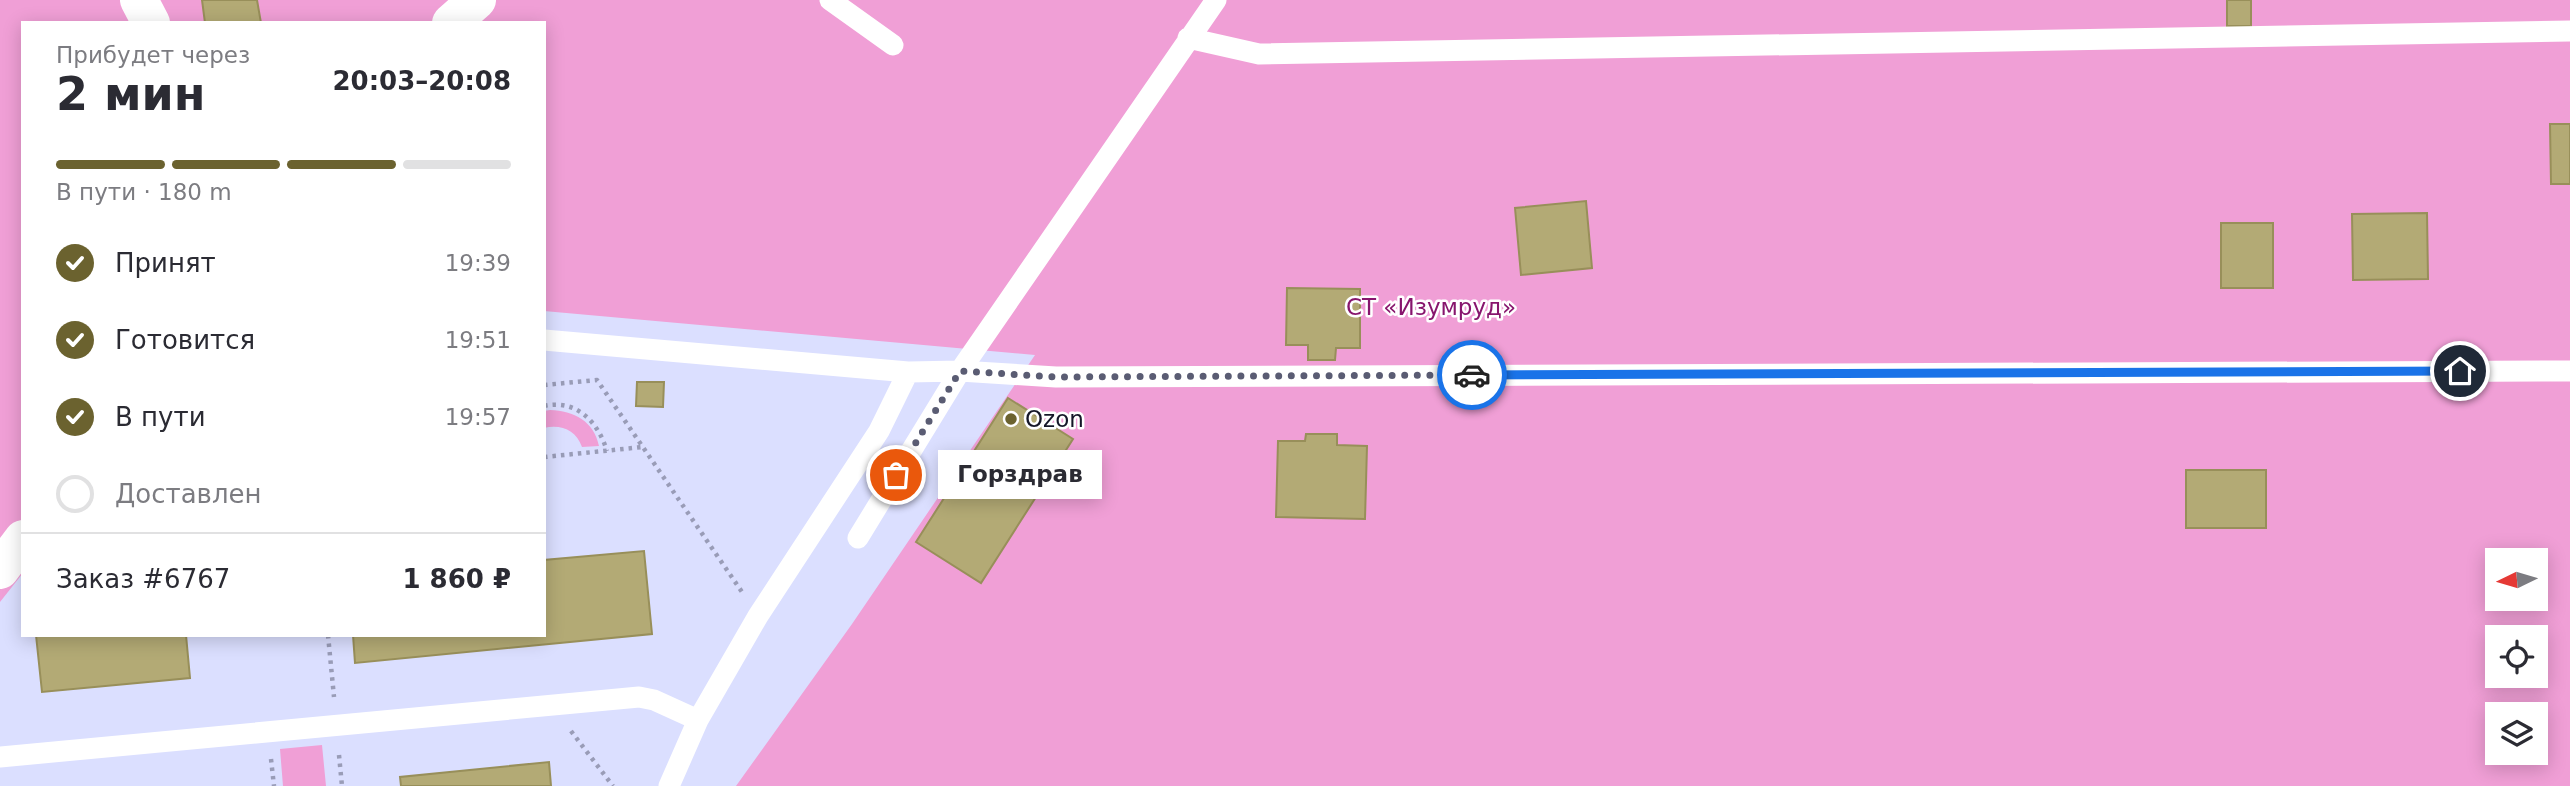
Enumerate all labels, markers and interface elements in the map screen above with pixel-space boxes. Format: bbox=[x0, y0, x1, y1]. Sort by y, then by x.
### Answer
text: Прибудет через bbox=[56, 42, 250, 68]
text: 20:03–20:08 bbox=[332, 66, 511, 96]
text: 2 мин bbox=[56, 67, 206, 121]
text: В пути · 180 m bbox=[56, 179, 232, 205]
icon: check bbox=[56, 244, 94, 282]
text: Принят bbox=[115, 248, 216, 278]
text: 19:39 bbox=[445, 250, 511, 276]
park label: СТ «Изумруд» bbox=[1346, 294, 1516, 320]
icon: check bbox=[56, 321, 94, 359]
text: Готовится bbox=[115, 325, 255, 355]
text: 19:51 bbox=[445, 327, 511, 353]
courier bbox=[1437, 340, 1507, 410]
pin bbox=[2430, 341, 2490, 401]
icon: home bbox=[2441, 352, 2479, 390]
icon: car bbox=[1453, 356, 1491, 394]
icon: check bbox=[56, 398, 94, 436]
text: В пути bbox=[115, 402, 206, 432]
text: 19:57 bbox=[445, 404, 511, 430]
place label: Ozon bbox=[1025, 406, 1084, 432]
marker: Ozon bbox=[1003, 411, 1019, 427]
pin bbox=[866, 445, 926, 505]
callout: Горздрав bbox=[938, 450, 1102, 500]
icon: bag bbox=[877, 456, 915, 494]
text: Горздрав bbox=[957, 461, 1083, 487]
text: Доставлен bbox=[115, 479, 262, 509]
north arrow bbox=[2485, 548, 2548, 611]
map controls bbox=[2485, 548, 2548, 765]
text: Заказ #6767 bbox=[56, 564, 230, 594]
text: 1 860 ₽ bbox=[402, 564, 511, 594]
button: locate bbox=[2485, 625, 2548, 688]
button: layers bbox=[2485, 702, 2548, 765]

